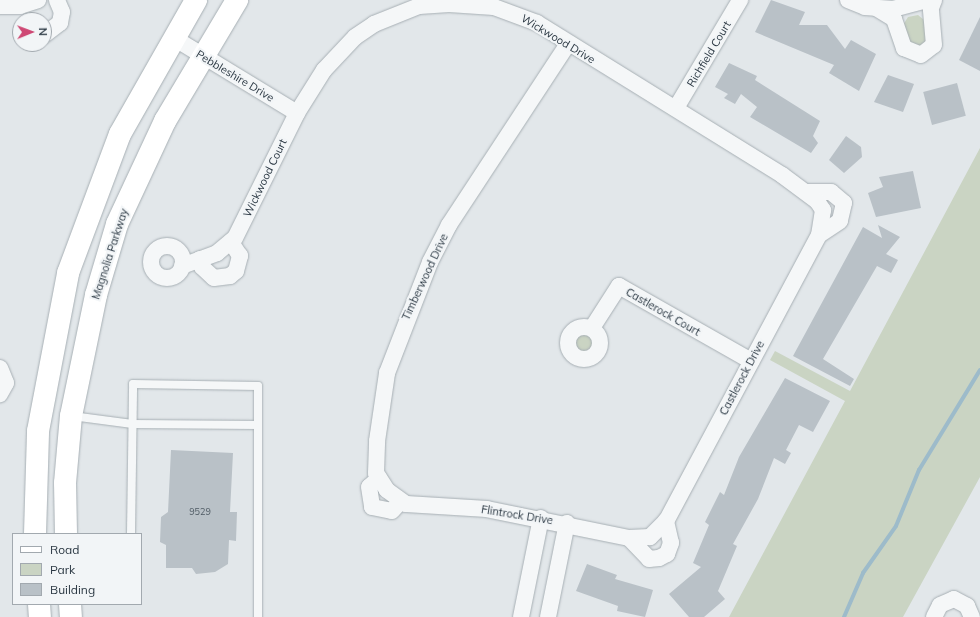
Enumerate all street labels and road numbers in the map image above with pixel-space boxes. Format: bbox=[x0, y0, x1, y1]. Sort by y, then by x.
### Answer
street label: Wickwood Drive bbox=[519, 12, 597, 66]
street label: Richfield Court bbox=[684, 19, 734, 89]
street label: Pebbleshire Drive bbox=[194, 48, 276, 104]
street label: Wickwood Court bbox=[240, 137, 290, 219]
street label: Magnolia Parkway bbox=[89, 207, 131, 301]
street label: Timberwood Drive bbox=[399, 232, 451, 322]
street label: Castlerock Court bbox=[623, 285, 703, 339]
street label: Castlerock Drive bbox=[717, 338, 767, 418]
street label: Flintrock Drive bbox=[480, 503, 554, 527]

